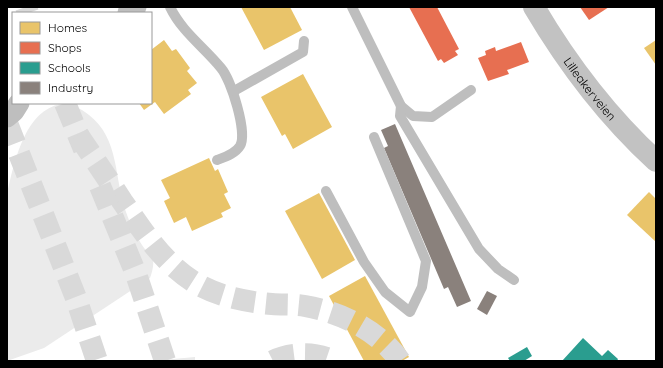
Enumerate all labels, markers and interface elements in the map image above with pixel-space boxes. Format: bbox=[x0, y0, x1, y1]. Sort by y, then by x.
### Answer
legend bbox=[12, 12, 152, 104]
text: Homes bbox=[48, 20, 88, 35]
text: Shops bbox=[48, 40, 82, 55]
street label: Lilleakerveien bbox=[561, 54, 620, 123]
text: Schools bbox=[48, 60, 91, 75]
text: Industry bbox=[48, 80, 93, 95]

